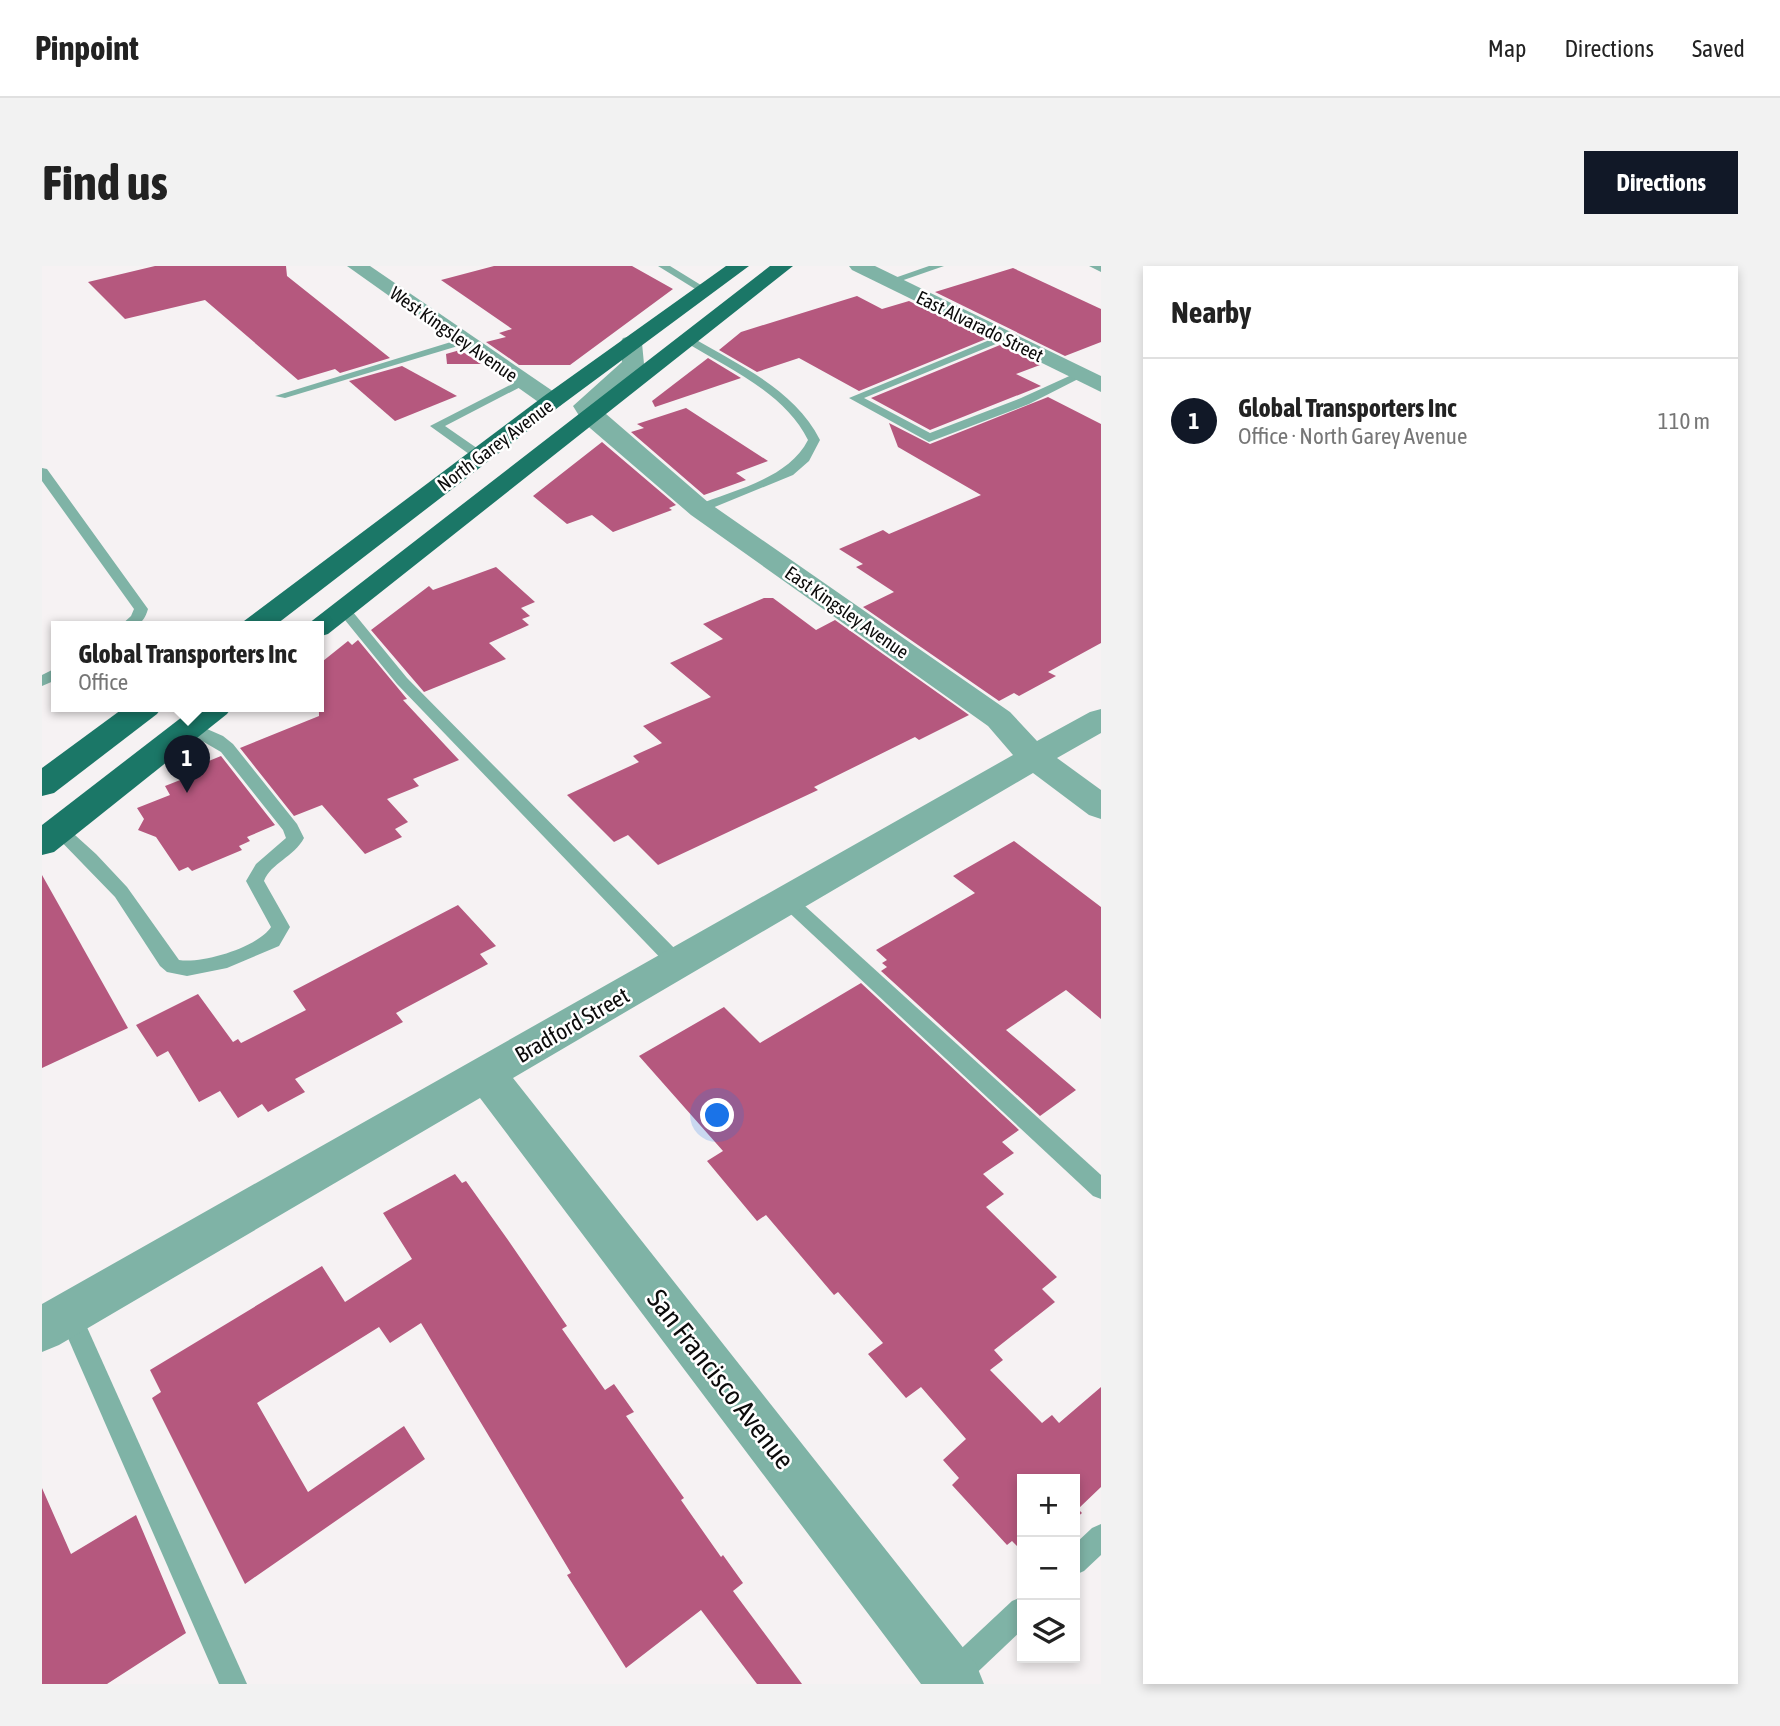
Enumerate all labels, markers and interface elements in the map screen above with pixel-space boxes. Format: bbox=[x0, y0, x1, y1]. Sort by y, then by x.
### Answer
text: Pinpoint bbox=[35, 29, 139, 67]
text: Map bbox=[1488, 35, 1526, 62]
text: Directions bbox=[1564, 35, 1654, 62]
text: Saved bbox=[1692, 35, 1745, 62]
button: Directions bbox=[1584, 151, 1738, 214]
text: Find us bbox=[42, 154, 168, 210]
street label: West Kingsley Avenue bbox=[386, 282, 522, 386]
street label: East Alvarado Street bbox=[913, 286, 1047, 366]
text: Nearby bbox=[1171, 295, 1251, 329]
text: Global Transporters Inc bbox=[1238, 393, 1457, 423]
street label: North Garey Avenue bbox=[433, 394, 557, 496]
text: 1 bbox=[1189, 408, 1199, 434]
text: 110 m bbox=[1658, 408, 1710, 434]
text: Office · North Garey Avenue bbox=[1238, 423, 1467, 449]
street label: East Kingsley Avenue bbox=[781, 561, 913, 663]
popup bbox=[51, 621, 324, 712]
text: Global Transporters Inc bbox=[78, 639, 297, 669]
text: Office bbox=[78, 669, 128, 695]
pin: 1 bbox=[164, 735, 210, 793]
street label: Bradford Street bbox=[510, 982, 634, 1068]
your location bbox=[700, 1098, 734, 1132]
street label: San Francisco Avenue bbox=[641, 1283, 801, 1475]
map controls bbox=[1017, 1474, 1080, 1663]
button: + bbox=[1017, 1474, 1080, 1537]
button: − bbox=[1017, 1537, 1080, 1600]
button: layers bbox=[1017, 1600, 1080, 1663]

